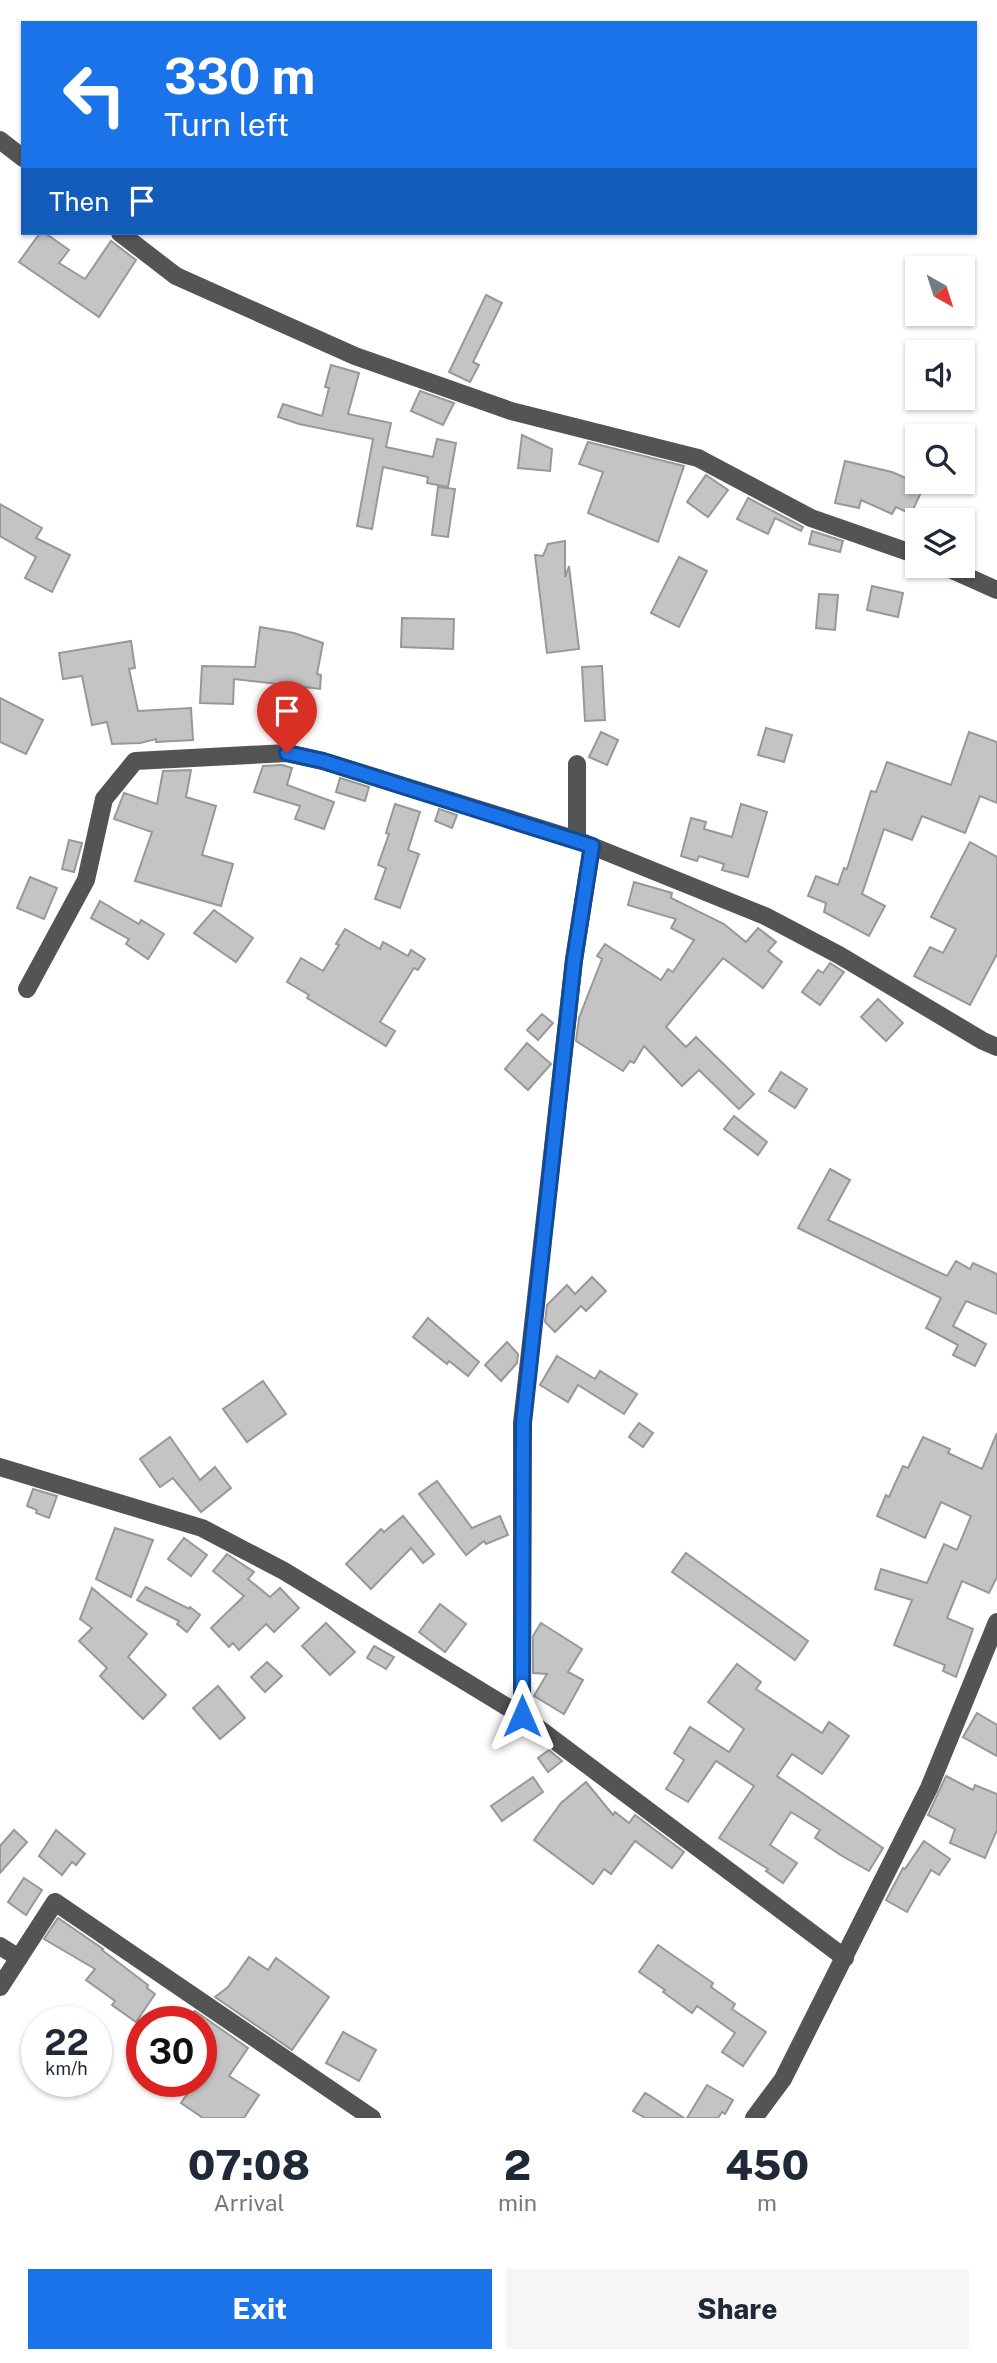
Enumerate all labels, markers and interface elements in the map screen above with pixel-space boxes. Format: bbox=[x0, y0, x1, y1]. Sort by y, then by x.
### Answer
text: 330 m bbox=[164, 47, 315, 105]
icon: left bbox=[49, 49, 140, 140]
text: Turn left bbox=[164, 106, 289, 143]
icon: arrive bbox=[123, 182, 161, 220]
text: Then bbox=[49, 186, 109, 217]
north arrow bbox=[905, 256, 975, 326]
map controls bbox=[905, 256, 975, 578]
button: sound bbox=[905, 340, 975, 410]
button: search bbox=[905, 424, 975, 494]
button: layers bbox=[905, 508, 975, 578]
pin bbox=[257, 681, 317, 753]
icon: arrive bbox=[268, 692, 306, 730]
position arrow bbox=[485, 1679, 559, 1753]
speed limit sign: 30 bbox=[126, 2006, 217, 2097]
text: 22 bbox=[44, 2022, 89, 2063]
text: km/h bbox=[45, 2058, 88, 2079]
text: 07:08 bbox=[188, 2140, 310, 2189]
text: 2 bbox=[504, 2140, 531, 2189]
text: 450 bbox=[725, 2140, 809, 2189]
text: Arrival bbox=[213, 2189, 285, 2216]
text: min bbox=[498, 2189, 537, 2216]
text: m bbox=[757, 2189, 777, 2216]
button: Exit bbox=[28, 2269, 492, 2349]
button: Share bbox=[506, 2269, 969, 2349]

